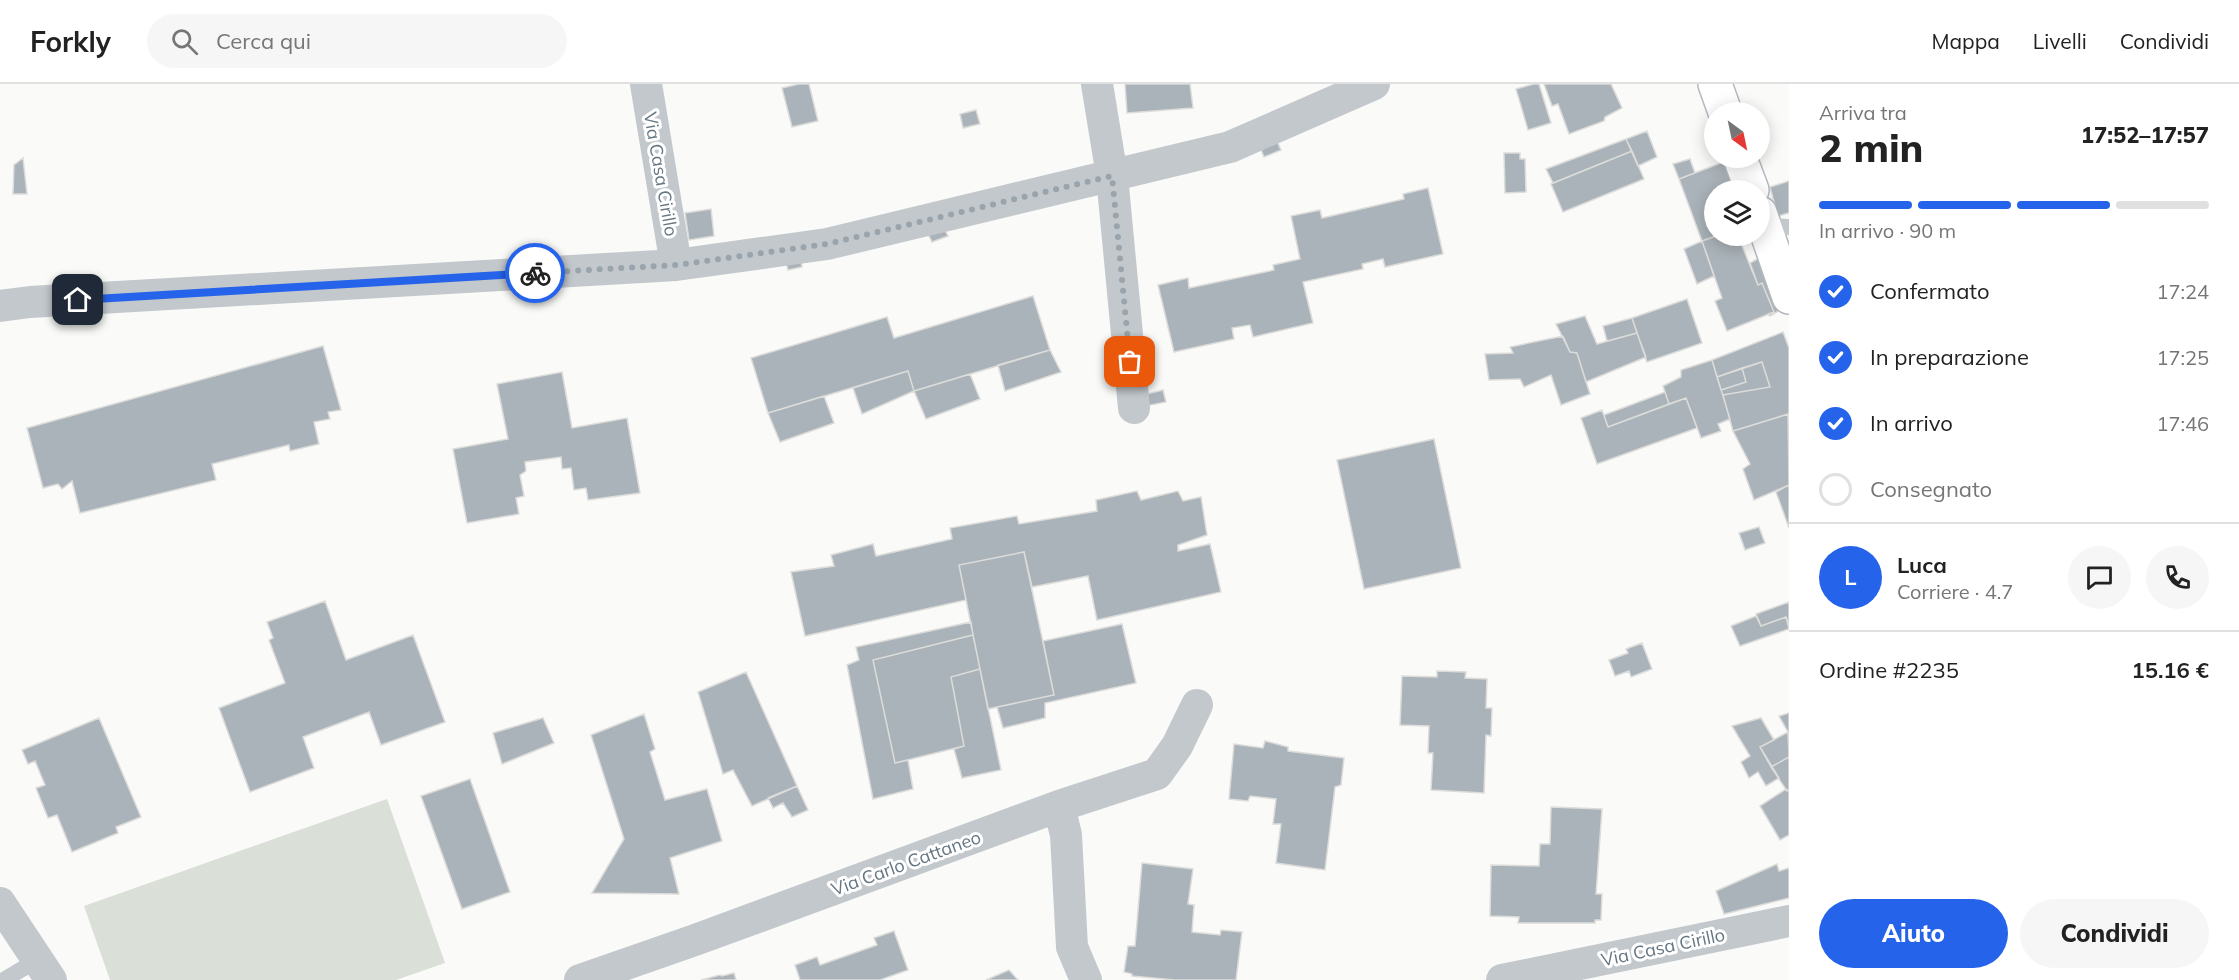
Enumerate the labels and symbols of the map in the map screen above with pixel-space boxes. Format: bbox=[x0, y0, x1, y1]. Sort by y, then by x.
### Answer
north arrow bbox=[1704, 102, 1770, 168]
street label: Via Casa Cirillo bbox=[639, 110, 683, 238]
courier bbox=[505, 243, 565, 303]
pin bbox=[52, 274, 103, 325]
pin bbox=[1104, 336, 1155, 387]
street label: Via Carlo Cattaneo bbox=[828, 825, 984, 901]
street label: Via Casa Cirillo bbox=[1599, 923, 1727, 971]

